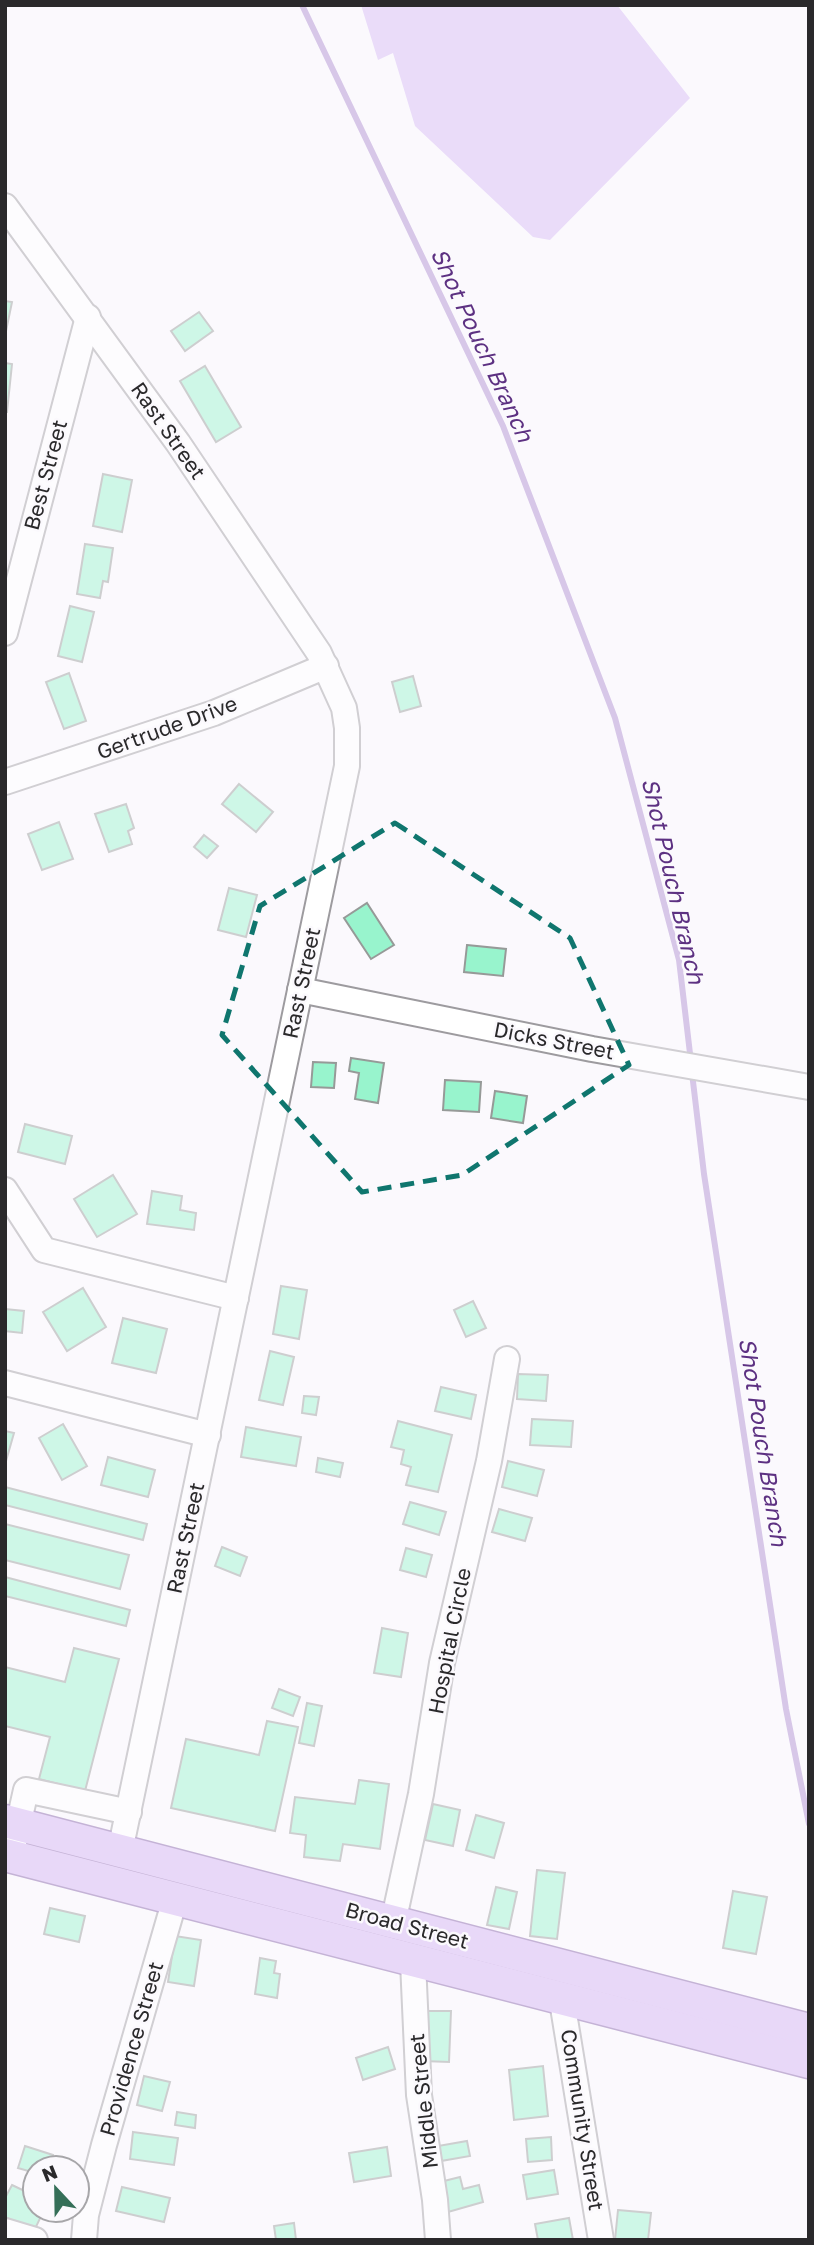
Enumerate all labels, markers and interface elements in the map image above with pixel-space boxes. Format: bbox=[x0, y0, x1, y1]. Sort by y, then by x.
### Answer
water label: Shot Pouch Branch bbox=[426, 243, 540, 447]
street label: Rast Street bbox=[126, 377, 212, 484]
street label: Best Street bbox=[18, 417, 72, 533]
street label: Gertrude Drive bbox=[93, 690, 240, 764]
water label: Shot Pouch Branch bbox=[637, 775, 711, 987]
street label: Rast Street bbox=[277, 925, 325, 1041]
street label: Dicks Street bbox=[492, 1016, 617, 1064]
water label: Shot Pouch Branch bbox=[734, 1336, 794, 1549]
street label: Rast Street bbox=[161, 1480, 209, 1596]
street label: Hospital Circle bbox=[422, 1565, 476, 1716]
street label: Broad Street bbox=[343, 1896, 472, 1954]
street label: Providence Street bbox=[94, 1958, 168, 2139]
street label: Community Street bbox=[556, 2027, 610, 2212]
street label: Middle Street bbox=[403, 2032, 443, 2170]
north arrow bbox=[21, 2154, 91, 2224]
text: N bbox=[38, 2159, 60, 2186]

